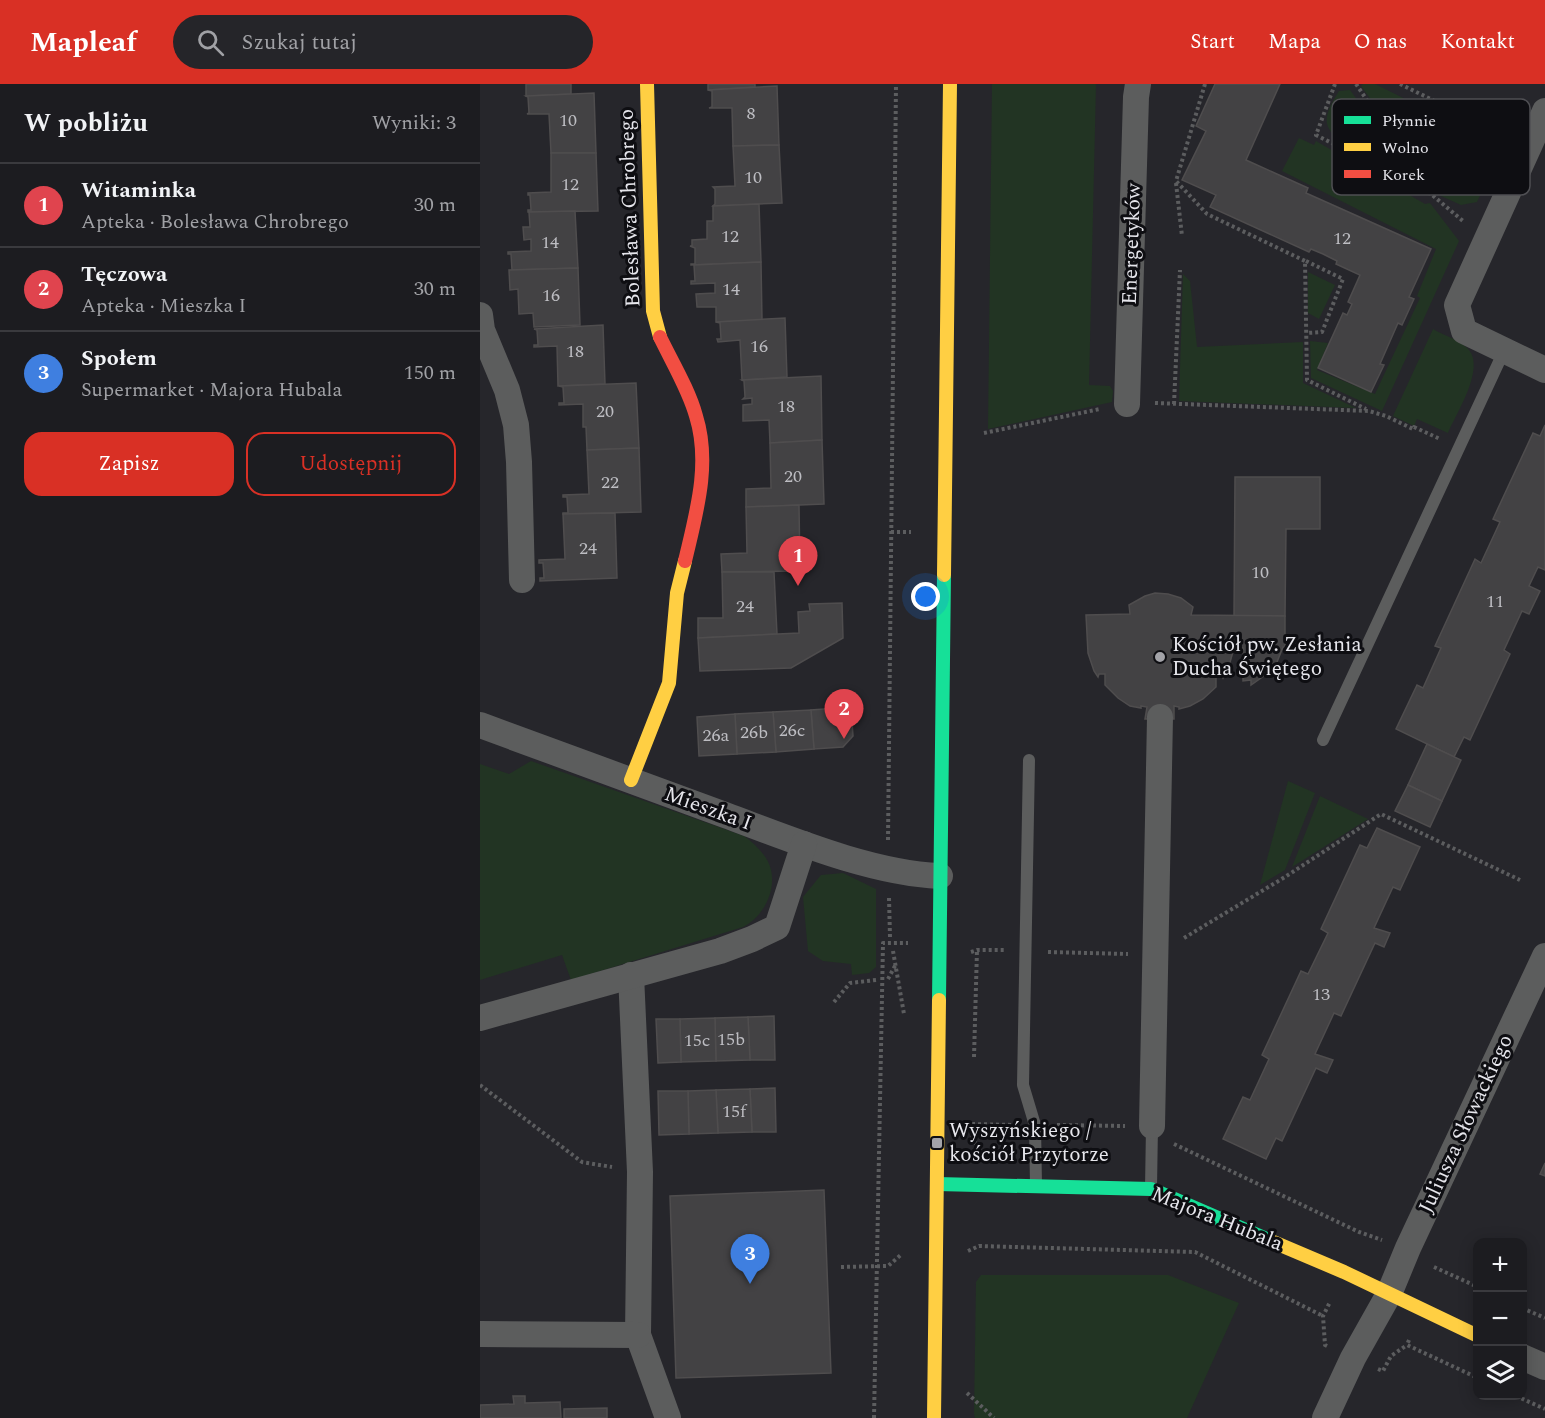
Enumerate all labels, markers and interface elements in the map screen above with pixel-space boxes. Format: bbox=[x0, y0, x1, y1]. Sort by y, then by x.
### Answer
search box bbox=[173, 15, 593, 69]
text: Mapleaf bbox=[30, 21, 137, 64]
icon: search bbox=[194, 26, 227, 59]
text: Szukaj tutaj bbox=[242, 26, 357, 59]
text: Start bbox=[1190, 26, 1235, 58]
text: Mapa bbox=[1268, 26, 1321, 58]
text: O nas bbox=[1354, 26, 1407, 58]
text: Kontakt bbox=[1440, 26, 1515, 58]
legend bbox=[1332, 99, 1530, 195]
house number: 8 bbox=[747, 100, 756, 127]
text: W pobliżu bbox=[24, 103, 148, 143]
house number: 10 bbox=[559, 107, 577, 134]
text: Wyniki: 3 bbox=[372, 108, 456, 138]
street label: Bolesława Chrobrego bbox=[611, 108, 649, 308]
text: Płynnie bbox=[1382, 109, 1436, 133]
text: Wolno bbox=[1382, 136, 1429, 160]
text: Korek bbox=[1382, 163, 1425, 187]
house number: 10 bbox=[744, 164, 762, 191]
house number: 12 bbox=[561, 171, 579, 198]
text: Witaminka bbox=[81, 174, 196, 207]
street label: Energetyków bbox=[1114, 181, 1150, 305]
text: 1 bbox=[38, 190, 49, 220]
text: 30 m bbox=[414, 190, 456, 220]
text: Apteka · Bolesława Chrobrego bbox=[81, 207, 349, 237]
house number: 12 bbox=[721, 223, 739, 250]
house number: 12 bbox=[1333, 225, 1351, 252]
house number: 14 bbox=[541, 229, 559, 256]
text: Tęczowa bbox=[81, 258, 167, 291]
text: 2 bbox=[38, 274, 49, 304]
text: 30 m bbox=[414, 274, 456, 304]
house number: 14 bbox=[722, 276, 740, 303]
house number: 16 bbox=[542, 282, 560, 309]
text: Apteka · Mieszka I bbox=[81, 291, 246, 321]
house number: 16 bbox=[750, 333, 768, 360]
house number: 18 bbox=[566, 338, 584, 365]
text: Społem bbox=[81, 342, 157, 375]
text: 3 bbox=[38, 358, 49, 388]
text: 150 m bbox=[404, 358, 456, 388]
text: Supermarket · Majora Hubala bbox=[81, 375, 342, 405]
house number: 18 bbox=[777, 393, 795, 420]
house number: 20 bbox=[596, 398, 614, 425]
button: Zapisz bbox=[24, 432, 234, 496]
button: Udostępnij bbox=[246, 432, 456, 496]
house number: 20 bbox=[784, 463, 802, 490]
house number: 22 bbox=[601, 469, 619, 496]
house number: 24 bbox=[579, 535, 597, 562]
pin: 1 bbox=[778, 536, 818, 586]
house number: 10 bbox=[1251, 559, 1269, 586]
your location bbox=[911, 582, 940, 611]
house number: 11 bbox=[1486, 588, 1504, 615]
house number: 24 bbox=[736, 593, 754, 620]
place label: Kościół pw. Zesłania Ducha Świętego bbox=[1172, 629, 1363, 685]
marker: Kościół pw. Zesłania Ducha Świętego bbox=[1153, 650, 1167, 664]
pin: 2 bbox=[824, 690, 864, 739]
house number: 26c bbox=[779, 717, 805, 744]
house number: 26b bbox=[740, 719, 768, 746]
house number: 26a bbox=[703, 722, 730, 749]
street label: Mieszka I bbox=[660, 778, 756, 840]
house number: 13 bbox=[1312, 981, 1330, 1008]
house number: 15b bbox=[717, 1026, 745, 1053]
house number: 15c bbox=[684, 1027, 710, 1054]
street label: Juliusza Słowackiego bbox=[1410, 1029, 1522, 1219]
house number: 15f bbox=[722, 1098, 748, 1125]
place label: Wyszyńskiego / kościół Przytorze bbox=[949, 1115, 1109, 1171]
marker: Wyszyńskiego / kościół Przytorze bbox=[930, 1136, 944, 1150]
street label: Majora Hubala bbox=[1146, 1178, 1288, 1260]
pin: 3 bbox=[730, 1234, 770, 1284]
map controls bbox=[1473, 1238, 1527, 1400]
button: + bbox=[1473, 1238, 1527, 1292]
button: − bbox=[1473, 1292, 1527, 1346]
button: layers bbox=[1473, 1346, 1527, 1400]

